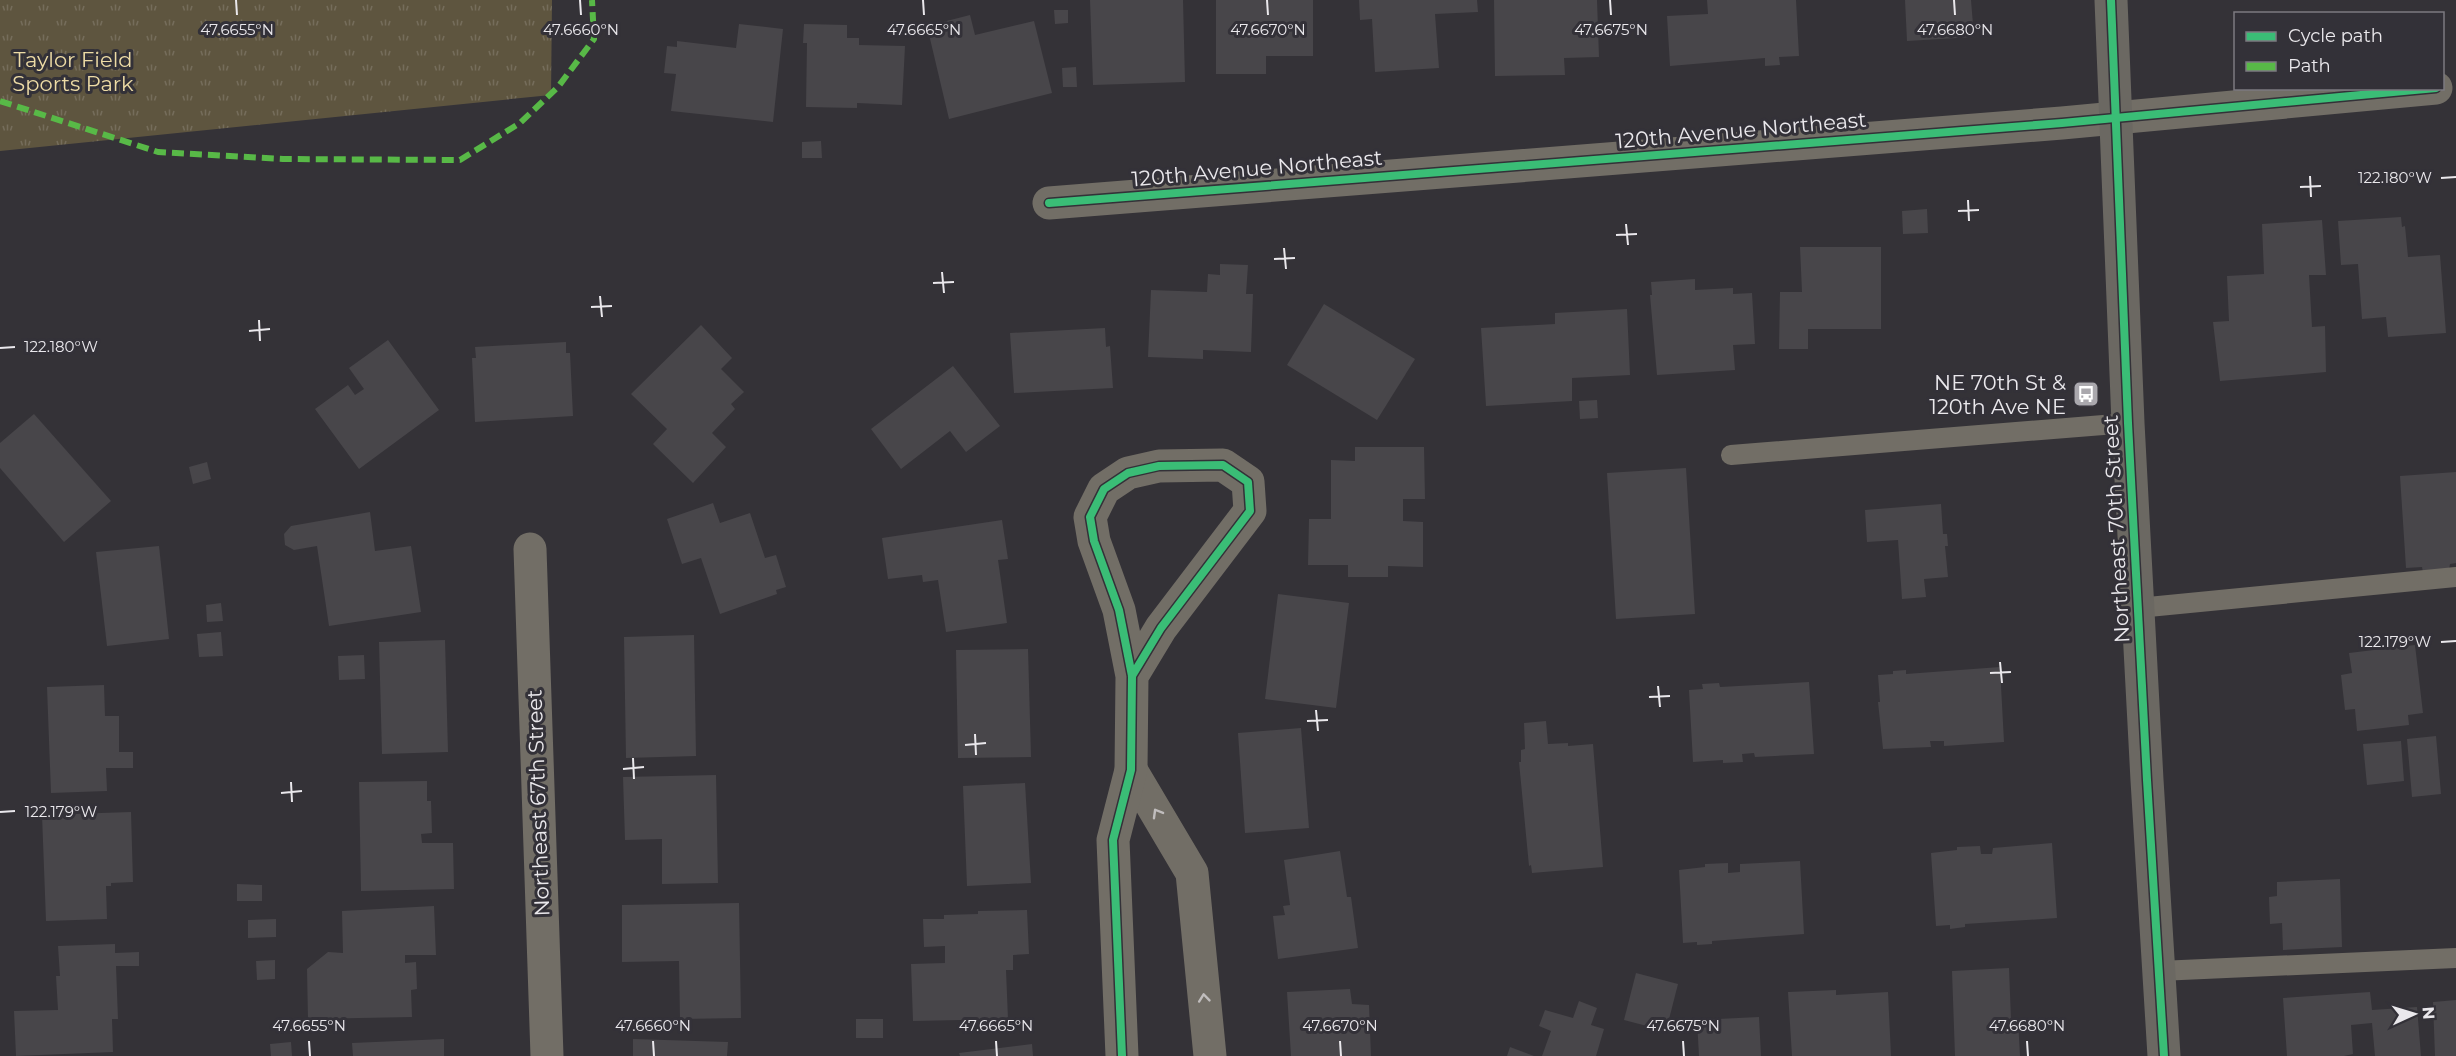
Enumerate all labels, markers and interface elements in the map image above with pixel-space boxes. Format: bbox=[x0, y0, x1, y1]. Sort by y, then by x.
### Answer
legend bbox=[2234, 12, 2444, 90]
text: 47.6655°N bbox=[200, 20, 274, 39]
text: 47.6660°N bbox=[543, 20, 619, 39]
text: 47.6665°N bbox=[887, 20, 961, 39]
text: 47.6670°N bbox=[1230, 20, 1306, 39]
text: 47.6675°N bbox=[1574, 20, 1648, 39]
text: 47.6680°N bbox=[1917, 20, 1993, 39]
text: Cycle path bbox=[2288, 25, 2383, 47]
park label: Taylor Field Sports Park bbox=[12, 47, 134, 96]
text: Path bbox=[2288, 55, 2331, 77]
street label: 120th Avenue Northeast bbox=[1614, 107, 1868, 153]
street label: 120th Avenue Northeast bbox=[1130, 145, 1384, 191]
text: 122.180°W bbox=[2358, 168, 2432, 187]
text: 122.180°W bbox=[24, 337, 98, 356]
place label: NE 70th St & 120th Ave NE bbox=[1929, 370, 2066, 419]
bus stop icon: NE 70th St & 120th Ave NE bbox=[2071, 379, 2101, 409]
street label: Northeast 70th Street bbox=[2098, 414, 2134, 644]
text: 122.179°W bbox=[2359, 632, 2432, 651]
street label: Northeast 67th Street bbox=[522, 689, 554, 917]
text: 122.179°W bbox=[25, 802, 98, 821]
one-way arrow bbox=[1152, 809, 1164, 819]
north arrow bbox=[2384, 984, 2444, 1044]
one-way arrow bbox=[1198, 993, 1211, 1002]
text: N bbox=[2419, 1006, 2438, 1020]
text: 47.6655°N bbox=[272, 1016, 346, 1035]
text: 47.6660°N bbox=[615, 1016, 691, 1035]
text: 47.6665°N bbox=[959, 1016, 1033, 1035]
text: 47.6670°N bbox=[1302, 1016, 1378, 1035]
text: 47.6675°N bbox=[1646, 1016, 1720, 1035]
text: 47.6680°N bbox=[1989, 1016, 2065, 1035]

